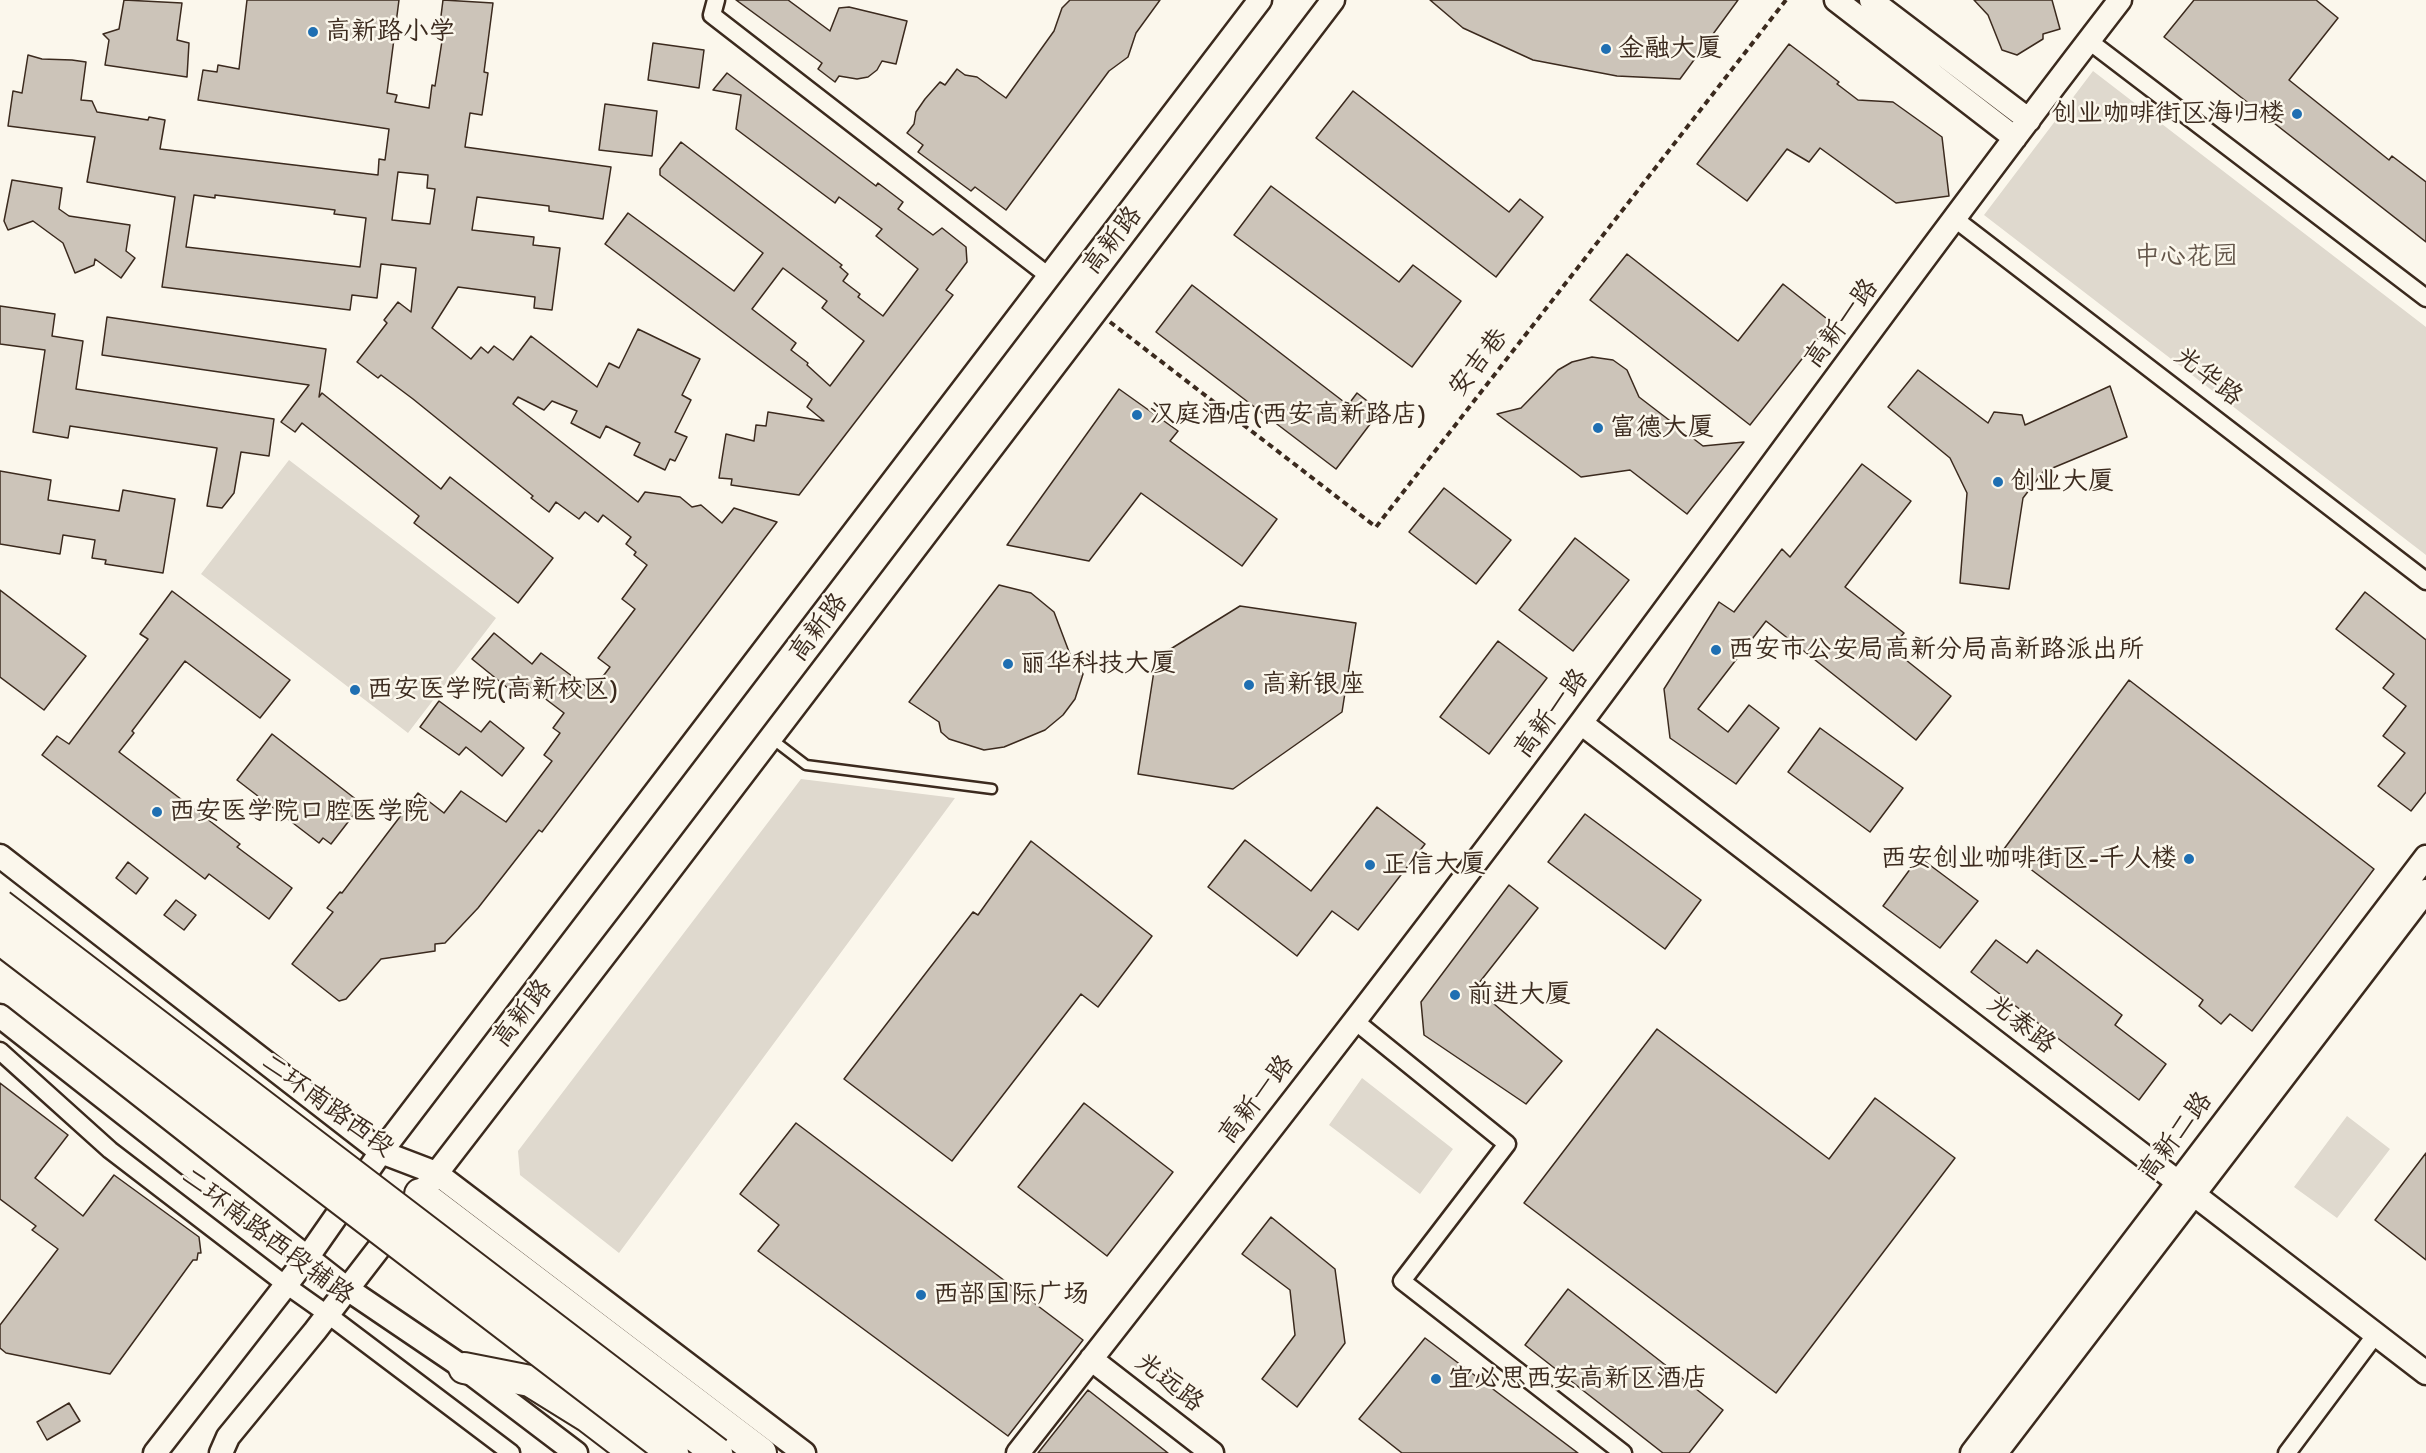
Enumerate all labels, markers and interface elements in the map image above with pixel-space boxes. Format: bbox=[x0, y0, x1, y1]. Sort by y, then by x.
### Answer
place label: 高新路小学 bbox=[325, 16, 455, 48]
marker: 高新路小学 bbox=[306, 25, 320, 39]
place label: 金融大厦 bbox=[1618, 33, 1722, 65]
marker: 金融大厦 bbox=[1599, 42, 1613, 56]
place label: 创业咖啡街区海归楼 bbox=[2051, 98, 2285, 130]
marker: 创业咖啡街区海归楼 bbox=[2290, 107, 2304, 121]
street label: 高新路 bbox=[1077, 201, 1149, 281]
park label: 中心花园 bbox=[2134, 241, 2238, 273]
street label: 高新一路 bbox=[1798, 273, 1886, 375]
street label: 安吉巷 bbox=[1443, 323, 1515, 403]
street label: 光华路 bbox=[2168, 341, 2248, 413]
place label: 汉庭酒店(西安高新路店) bbox=[1149, 399, 1426, 431]
marker: 汉庭酒店(西安高新路店) bbox=[1130, 408, 1144, 422]
place label: 富德大厦 bbox=[1610, 412, 1714, 444]
marker: 富德大厦 bbox=[1591, 421, 1605, 435]
place label: 创业大厦 bbox=[2010, 466, 2114, 498]
marker: 创业大厦 bbox=[1991, 475, 2005, 489]
street label: 高新路 bbox=[783, 587, 855, 669]
place label: 西安市公安局高新分局高新路派出所 bbox=[1728, 634, 2144, 666]
marker: 西安市公安局高新分局高新路派出所 bbox=[1709, 643, 1723, 657]
place label: 丽华科技大厦 bbox=[1020, 648, 1176, 680]
marker: 丽华科技大厦 bbox=[1001, 657, 1015, 671]
street label: 高新一路 bbox=[1508, 663, 1596, 765]
place label: 高新银座 bbox=[1261, 669, 1365, 701]
place label: 西安医学院(高新校区) bbox=[367, 674, 618, 706]
marker: 高新银座 bbox=[1242, 678, 1256, 692]
marker: 西安医学院(高新校区) bbox=[348, 683, 362, 697]
place label: 西安医学院口腔医学院 bbox=[169, 796, 429, 828]
marker: 西安医学院口腔医学院 bbox=[150, 805, 164, 819]
place label: 西安创业咖啡街区-千人楼 bbox=[1881, 843, 2177, 875]
place label: 正信大厦 bbox=[1382, 849, 1486, 881]
marker: 西安创业咖啡街区-千人楼 bbox=[2182, 852, 2196, 866]
marker: 正信大厦 bbox=[1363, 858, 1377, 872]
street label: 高新路 bbox=[487, 974, 559, 1054]
place label: 前进大厦 bbox=[1467, 979, 1571, 1011]
marker: 前进大厦 bbox=[1448, 988, 1462, 1002]
street label: 光泰路 bbox=[1981, 989, 2061, 1061]
street label: 二环南路西段 bbox=[255, 1048, 399, 1164]
street label: 高新一路 bbox=[1213, 1049, 1301, 1151]
street label: 高新二路 bbox=[2132, 1086, 2220, 1188]
street label: 二环南路西段辅路 bbox=[175, 1162, 359, 1312]
place label: 西部国际广场 bbox=[933, 1279, 1089, 1311]
marker: 西部国际广场 bbox=[914, 1288, 928, 1302]
street label: 光远路 bbox=[1129, 1347, 1209, 1419]
place label: 宜必思西安高新区酒店 bbox=[1448, 1363, 1708, 1395]
marker: 宜必思西安高新区酒店 bbox=[1429, 1372, 1443, 1386]

